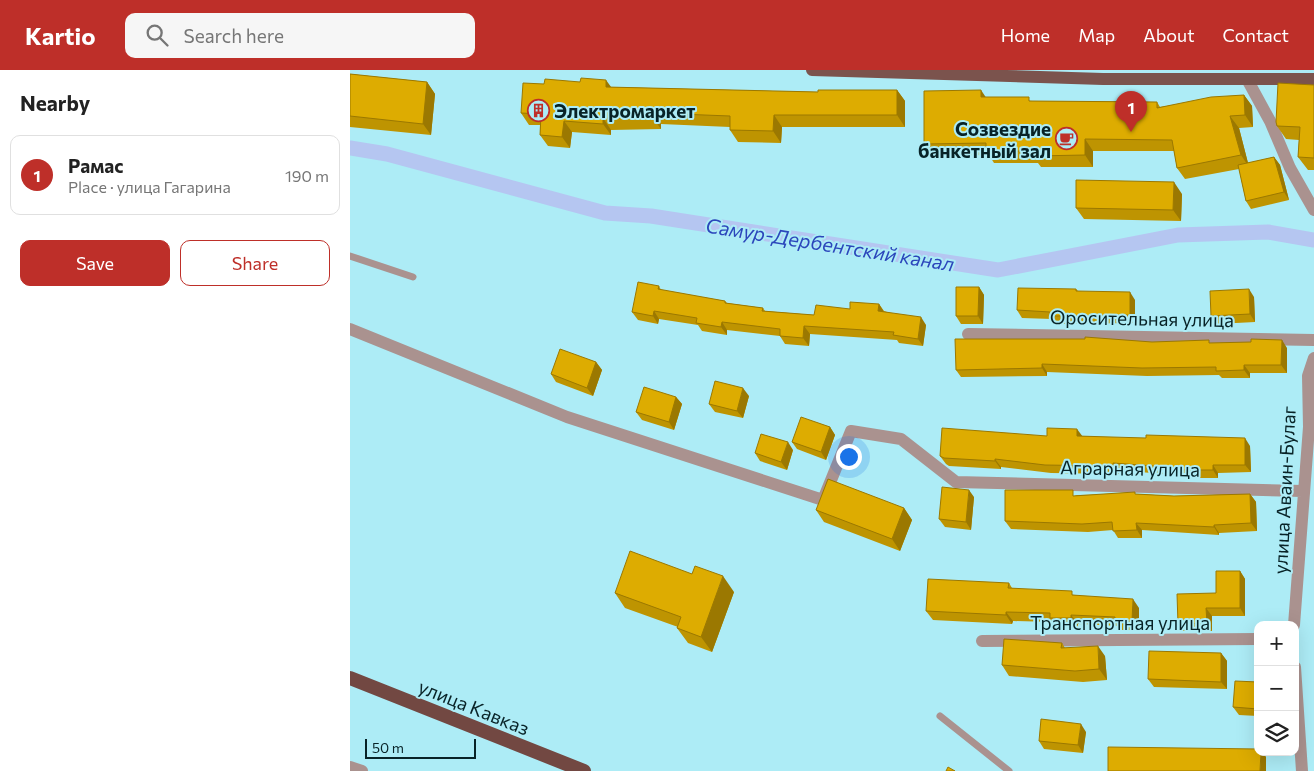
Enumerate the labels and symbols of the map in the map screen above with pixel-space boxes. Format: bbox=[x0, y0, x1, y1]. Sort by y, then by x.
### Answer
pin: 1 bbox=[1115, 91, 1147, 132]
building icon: Электромаркет bbox=[526, 98, 550, 122]
place label: Электромаркет bbox=[554, 99, 695, 122]
place label: Созвездие банкетный зал bbox=[918, 117, 1051, 162]
cafe icon: Созвездие банкетный зал bbox=[1055, 127, 1079, 151]
water label: Самур-Дербентский канал bbox=[704, 212, 956, 276]
street label: Оросительная улица bbox=[1050, 305, 1234, 331]
street label: улица Аваин-Булаг bbox=[1268, 405, 1300, 575]
your location bbox=[836, 444, 862, 470]
street label: Аграрная улица bbox=[1060, 455, 1200, 481]
street label: Транспортная улица bbox=[1030, 611, 1210, 634]
street label: улица Кавказ bbox=[415, 674, 533, 740]
scale bar bbox=[365, 736, 476, 759]

